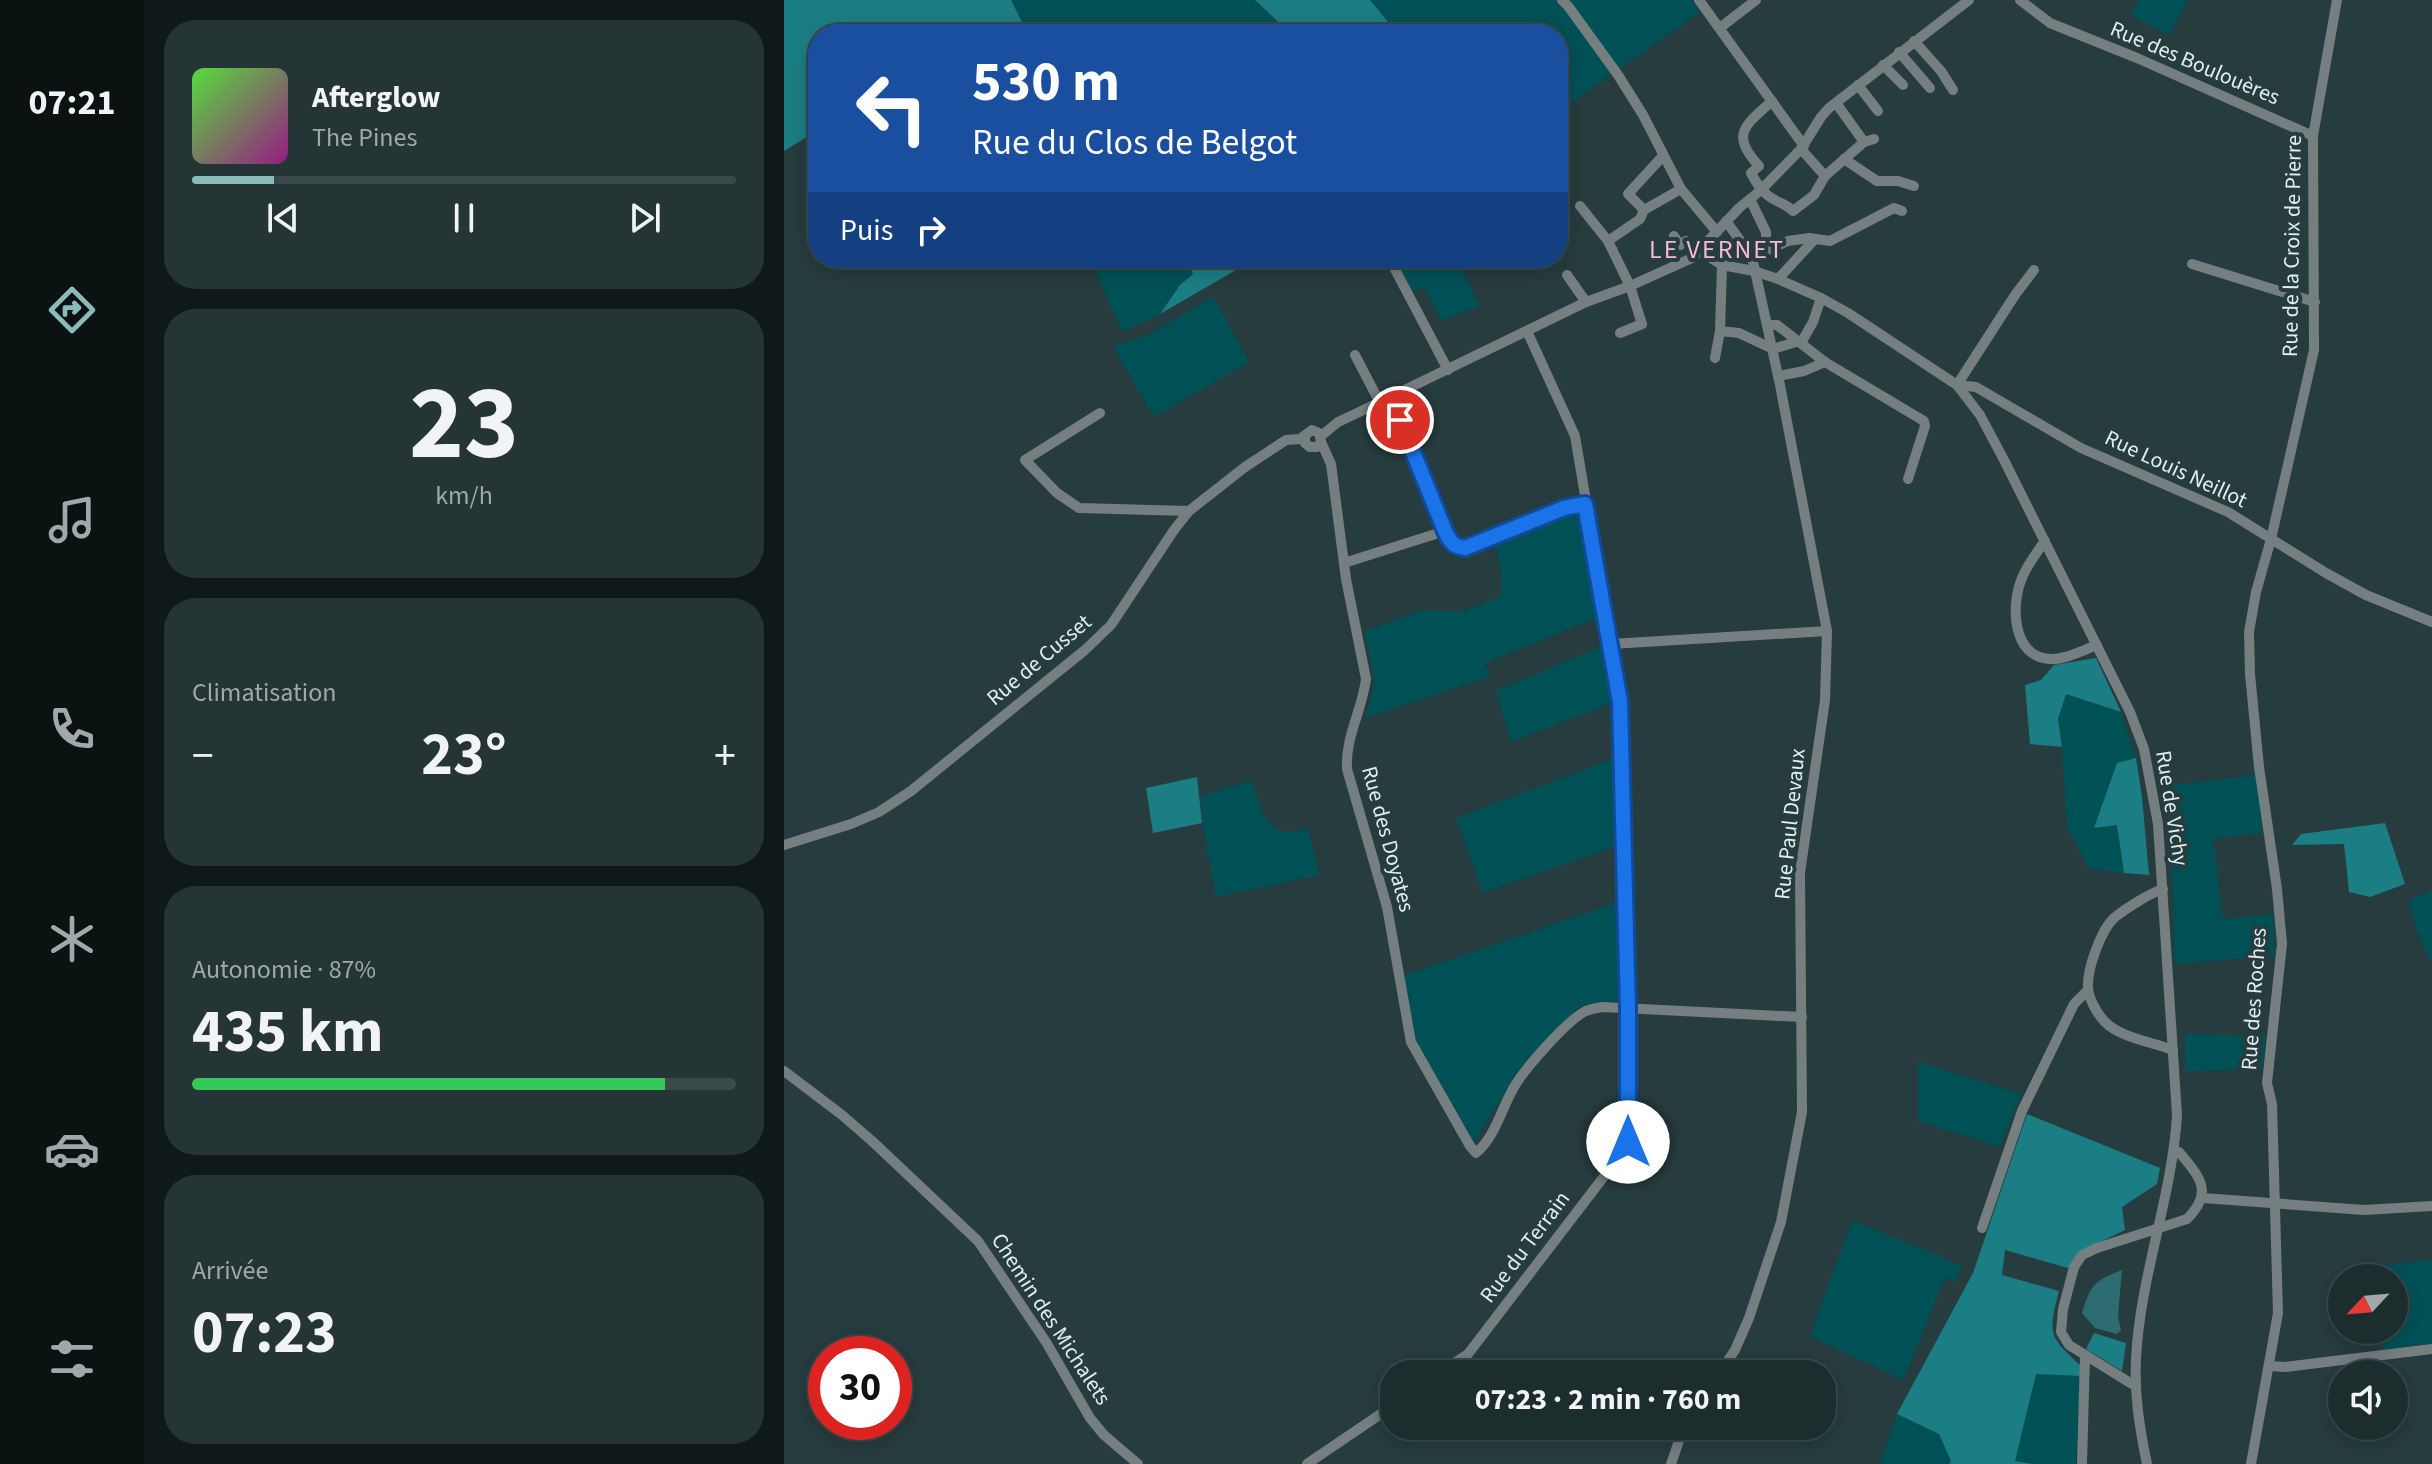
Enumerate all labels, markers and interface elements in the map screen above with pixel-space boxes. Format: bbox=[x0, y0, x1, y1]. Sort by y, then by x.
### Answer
street label: Rue des Boulouères bbox=[2105, 13, 2285, 113]
text: 530 m bbox=[972, 43, 1120, 122]
icon: left bbox=[840, 56, 944, 160]
text: Afterglow bbox=[312, 76, 440, 119]
text: 07:21 bbox=[29, 77, 115, 128]
text: Rue du Clos de Belgot bbox=[972, 117, 1297, 168]
text: The Pines bbox=[312, 119, 417, 156]
street label: Rue de la Croix de Pierre bbox=[2274, 135, 2310, 357]
icon: previous bbox=[261, 196, 305, 240]
icon: pause bbox=[442, 196, 486, 240]
icon: next bbox=[623, 196, 667, 240]
icon: right bbox=[909, 208, 953, 252]
text: Puis bbox=[840, 209, 893, 252]
district label: LE VERNET bbox=[1649, 231, 1785, 268]
icon: directions bbox=[44, 282, 100, 338]
text: 23 bbox=[409, 351, 519, 499]
pin bbox=[1366, 386, 1434, 454]
icon: arrive bbox=[1378, 398, 1422, 442]
street label: Rue Louis Neillot bbox=[2099, 422, 2253, 516]
text: km/h bbox=[435, 477, 493, 514]
icon: music bbox=[44, 492, 100, 548]
street label: Rue de Cusset bbox=[980, 606, 1099, 713]
text: Climatisation bbox=[192, 674, 337, 711]
icon: phone bbox=[44, 701, 100, 757]
text: 23° bbox=[421, 713, 507, 798]
text: − bbox=[192, 725, 214, 788]
text: + bbox=[714, 725, 736, 788]
street label: Rue Paul Devaux bbox=[1766, 747, 1814, 901]
street label: Rue de Vichy bbox=[2147, 748, 2197, 869]
street label: Rue des Doyates bbox=[1353, 763, 1423, 915]
icon: climate bbox=[44, 911, 100, 967]
street label: Rue des Roches bbox=[2233, 927, 2275, 1071]
text: Autonomie · 87% bbox=[192, 951, 376, 988]
text: 435 km bbox=[192, 990, 383, 1075]
position arrow bbox=[1586, 1100, 1670, 1184]
icon: car bbox=[44, 1121, 100, 1177]
street label: Rue du Terrain bbox=[1472, 1184, 1578, 1310]
street label: Chemin des Michalets bbox=[983, 1227, 1119, 1411]
text: Arrivée bbox=[192, 1252, 268, 1289]
north arrow bbox=[2328, 1264, 2408, 1344]
map controls bbox=[2328, 1264, 2408, 1440]
text: 07:23 bbox=[192, 1291, 337, 1376]
icon: filters bbox=[44, 1331, 100, 1387]
speed limit sign: 30 bbox=[808, 1336, 912, 1440]
button: sound bbox=[2328, 1360, 2408, 1440]
text: 07:23 · 2 min · 760 m bbox=[1475, 1378, 1741, 1421]

